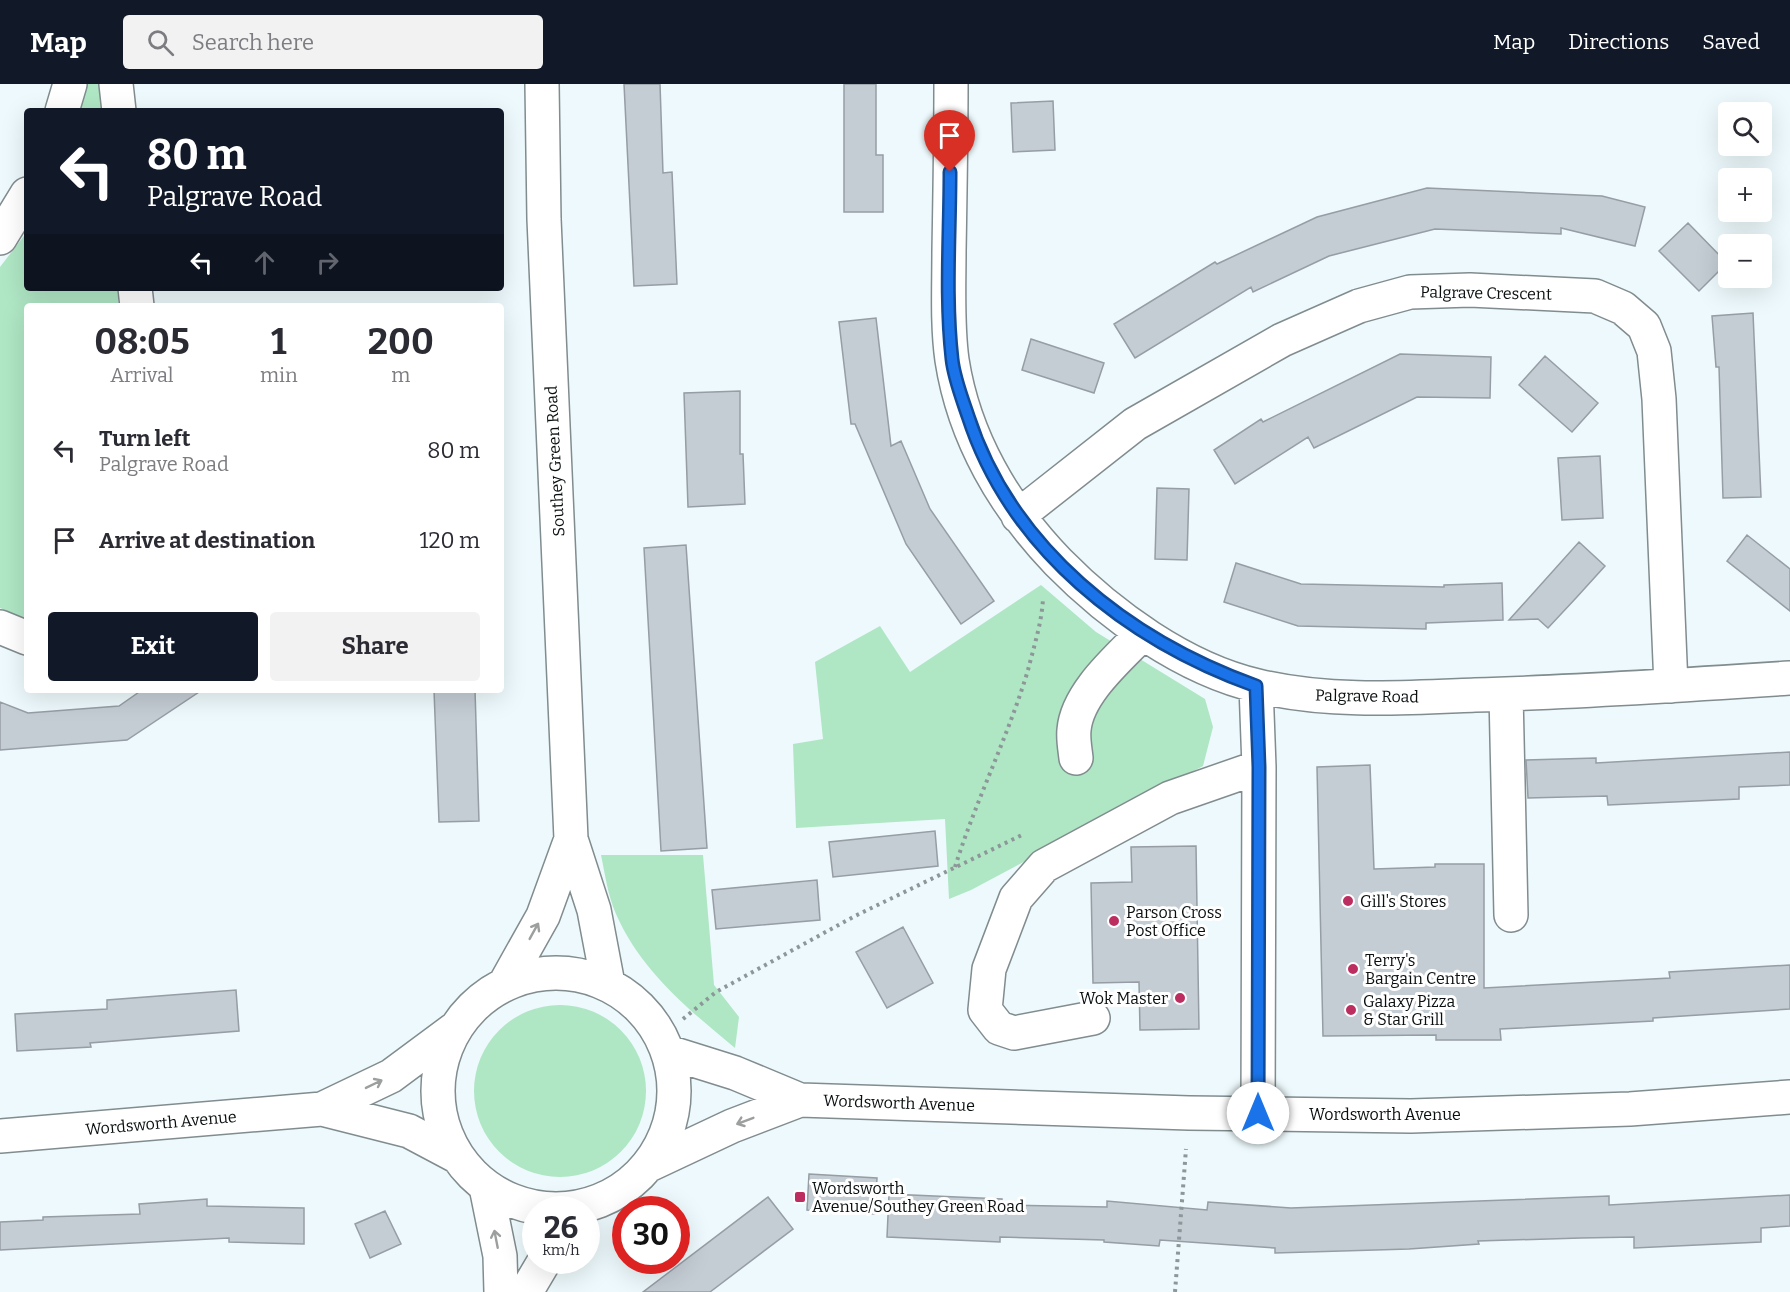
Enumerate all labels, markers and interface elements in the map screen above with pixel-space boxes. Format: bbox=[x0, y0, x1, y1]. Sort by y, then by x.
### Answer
search box bbox=[123, 15, 543, 69]
text: Map bbox=[30, 26, 87, 59]
icon: search bbox=[144, 26, 177, 59]
text: Search here bbox=[192, 29, 314, 56]
text: Map bbox=[1493, 29, 1535, 55]
text: Directions bbox=[1568, 29, 1669, 55]
text: Saved bbox=[1702, 29, 1760, 55]
map controls bbox=[1718, 102, 1772, 288]
button: search bbox=[1718, 102, 1772, 156]
pin bbox=[924, 110, 975, 172]
icon: arrive bbox=[933, 119, 966, 152]
text: 80 m bbox=[147, 130, 247, 180]
icon: left bbox=[48, 132, 126, 210]
button: + bbox=[1718, 168, 1772, 222]
text: Palgrave Road bbox=[147, 181, 322, 213]
button: − bbox=[1718, 234, 1772, 288]
icon: left bbox=[185, 246, 218, 279]
icon: ahead bbox=[248, 246, 281, 279]
icon: right bbox=[311, 246, 344, 279]
street label: Palgrave Crescent bbox=[1420, 282, 1552, 304]
text: 08:05 bbox=[94, 320, 190, 364]
text: 1 bbox=[271, 320, 287, 364]
text: 200 bbox=[368, 320, 434, 364]
text: Arrival bbox=[110, 363, 174, 387]
text: min bbox=[260, 363, 298, 387]
text: m bbox=[391, 363, 410, 387]
street label: Southey Green Road bbox=[542, 385, 568, 537]
text: Turn left bbox=[99, 425, 191, 452]
icon: left bbox=[48, 434, 81, 467]
text: 80 m bbox=[427, 437, 480, 464]
text: Palgrave Road bbox=[99, 452, 229, 476]
icon: arrive bbox=[48, 524, 81, 557]
text: Arrive at destination bbox=[99, 527, 315, 554]
text: 120 m bbox=[420, 527, 480, 554]
button: Exit bbox=[48, 612, 258, 681]
button: Share bbox=[270, 612, 480, 681]
street label: Palgrave Road bbox=[1315, 686, 1420, 706]
place label: Gill's Stores bbox=[1360, 892, 1446, 911]
marker: Gill's Stores bbox=[1341, 894, 1355, 908]
place label: Parson Cross Post Office bbox=[1126, 903, 1222, 940]
marker: Parson Cross Post Office bbox=[1107, 914, 1121, 928]
one-way arrow bbox=[528, 923, 540, 940]
place label: Terry's Bargain Centre bbox=[1365, 951, 1476, 988]
marker: Terry's Bargain Centre bbox=[1346, 962, 1360, 976]
place label: Wok Master bbox=[1080, 989, 1168, 1008]
marker: Wok Master bbox=[1173, 991, 1187, 1005]
place label: Galaxy Pizza & Star Grill bbox=[1363, 992, 1455, 1029]
marker: Galaxy Pizza & Star Grill bbox=[1344, 1003, 1358, 1017]
one-way arrow bbox=[365, 1077, 383, 1089]
position arrow bbox=[1226, 1081, 1290, 1145]
street label: Wordsworth Avenue bbox=[823, 1091, 975, 1115]
street label: Wordsworth Avenue bbox=[1309, 1105, 1461, 1124]
street label: Wordsworth Avenue bbox=[85, 1107, 237, 1139]
one-way arrow bbox=[736, 1116, 755, 1127]
place label: Wordsworth Avenue/Southey Green Road bbox=[812, 1179, 1025, 1216]
marker: Wordsworth Avenue/Southey Green Road bbox=[793, 1190, 807, 1204]
speed limit sign: 30 bbox=[612, 1196, 690, 1274]
text: 26 bbox=[544, 1210, 578, 1246]
one-way arrow bbox=[490, 1230, 501, 1249]
text: km/h bbox=[542, 1241, 580, 1259]

